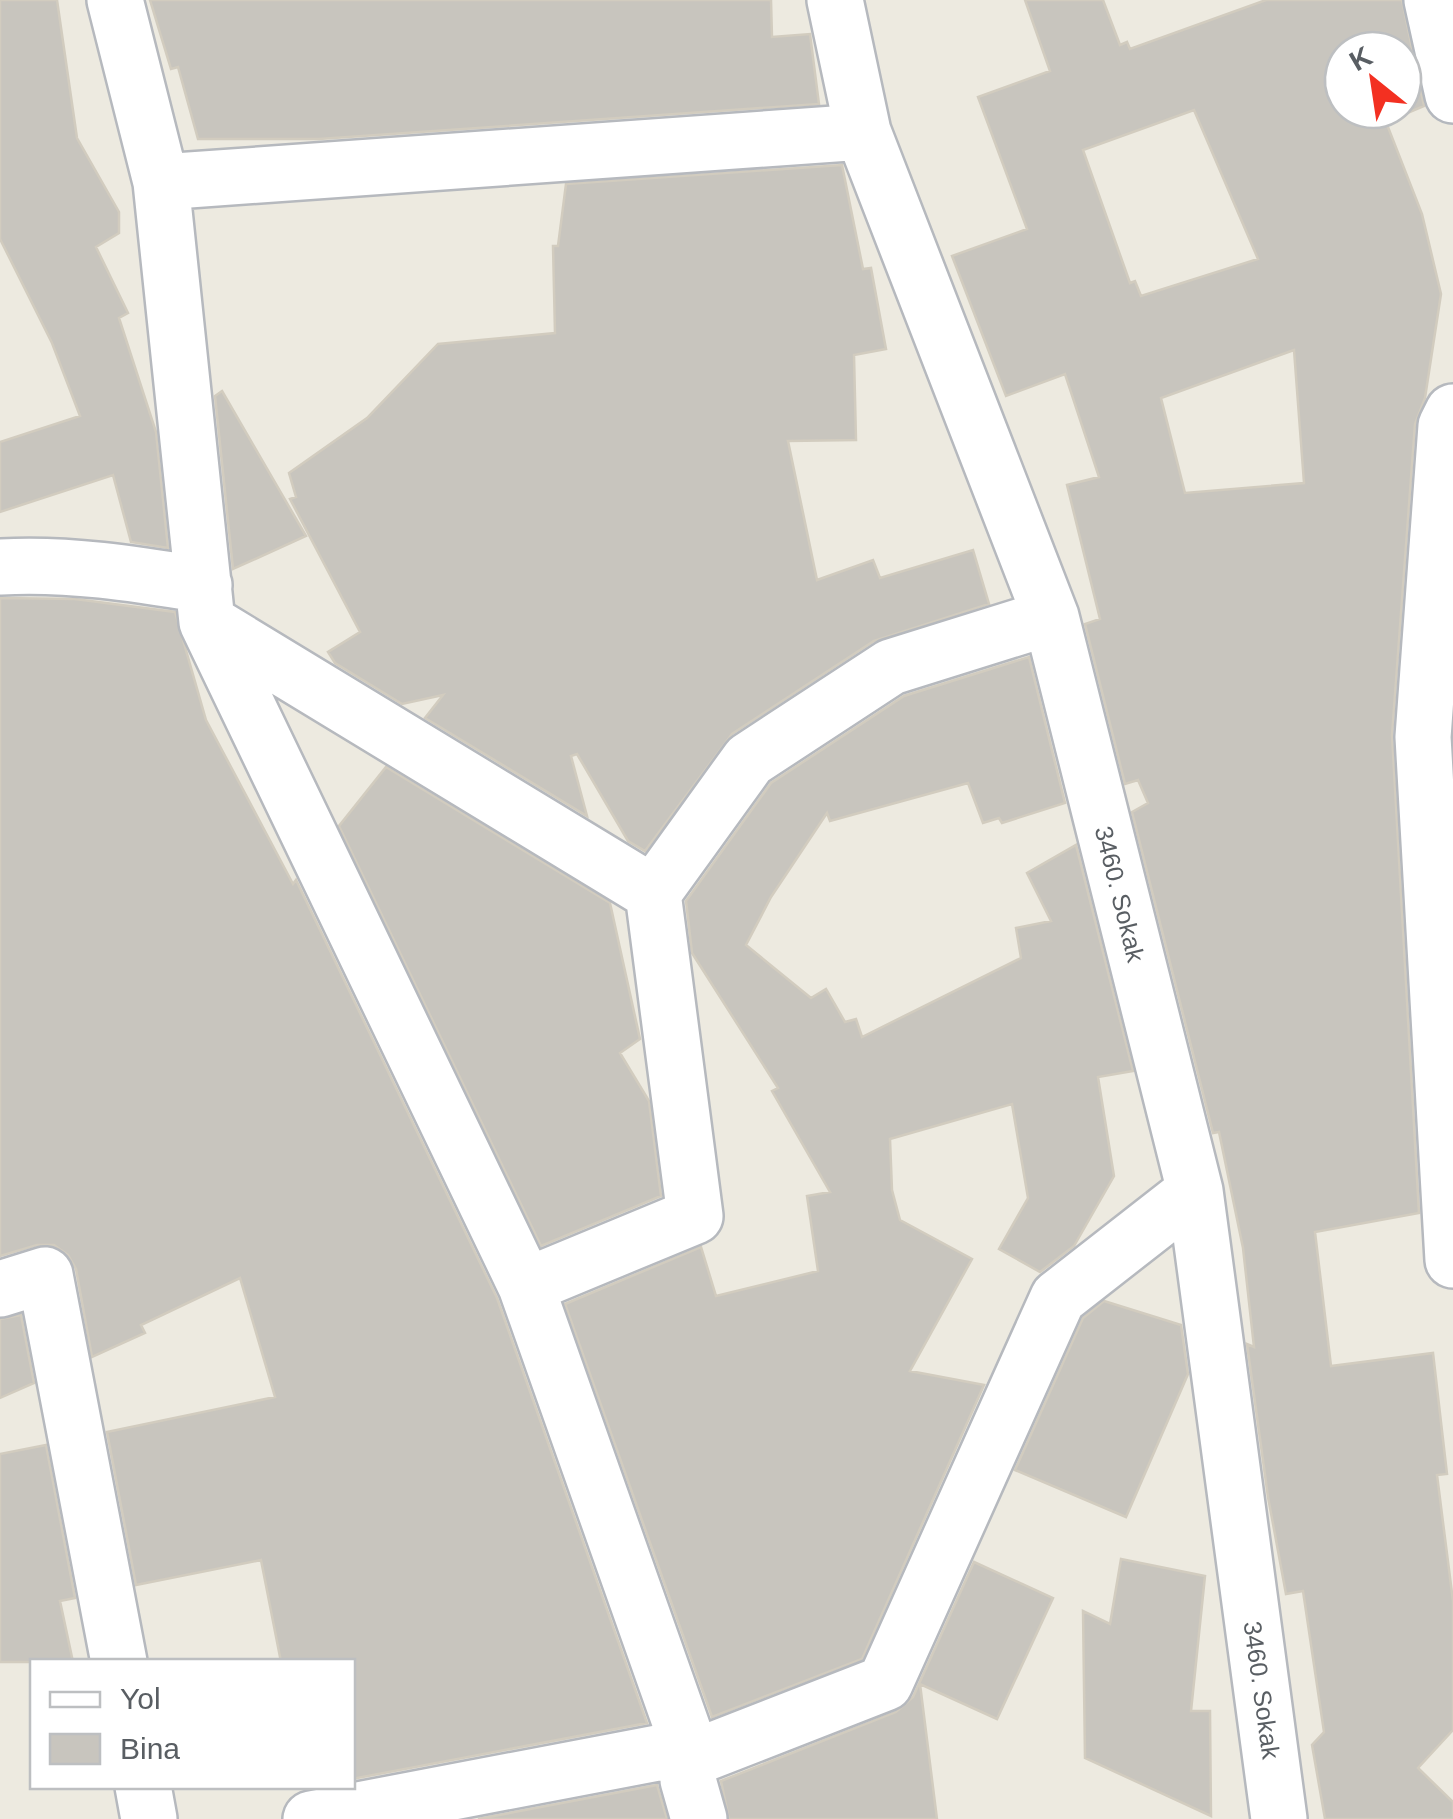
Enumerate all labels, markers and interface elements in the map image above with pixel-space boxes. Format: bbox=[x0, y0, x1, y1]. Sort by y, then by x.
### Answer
north arrow bbox=[1323, 30, 1423, 130]
text: K bbox=[1344, 40, 1377, 77]
street label: 3460. Sokak bbox=[1090, 823, 1151, 965]
street label: 3460. Sokak bbox=[1238, 1619, 1286, 1761]
legend bbox=[30, 1659, 355, 1789]
text: Yol bbox=[120, 1682, 161, 1715]
text: Bina bbox=[120, 1732, 180, 1765]

